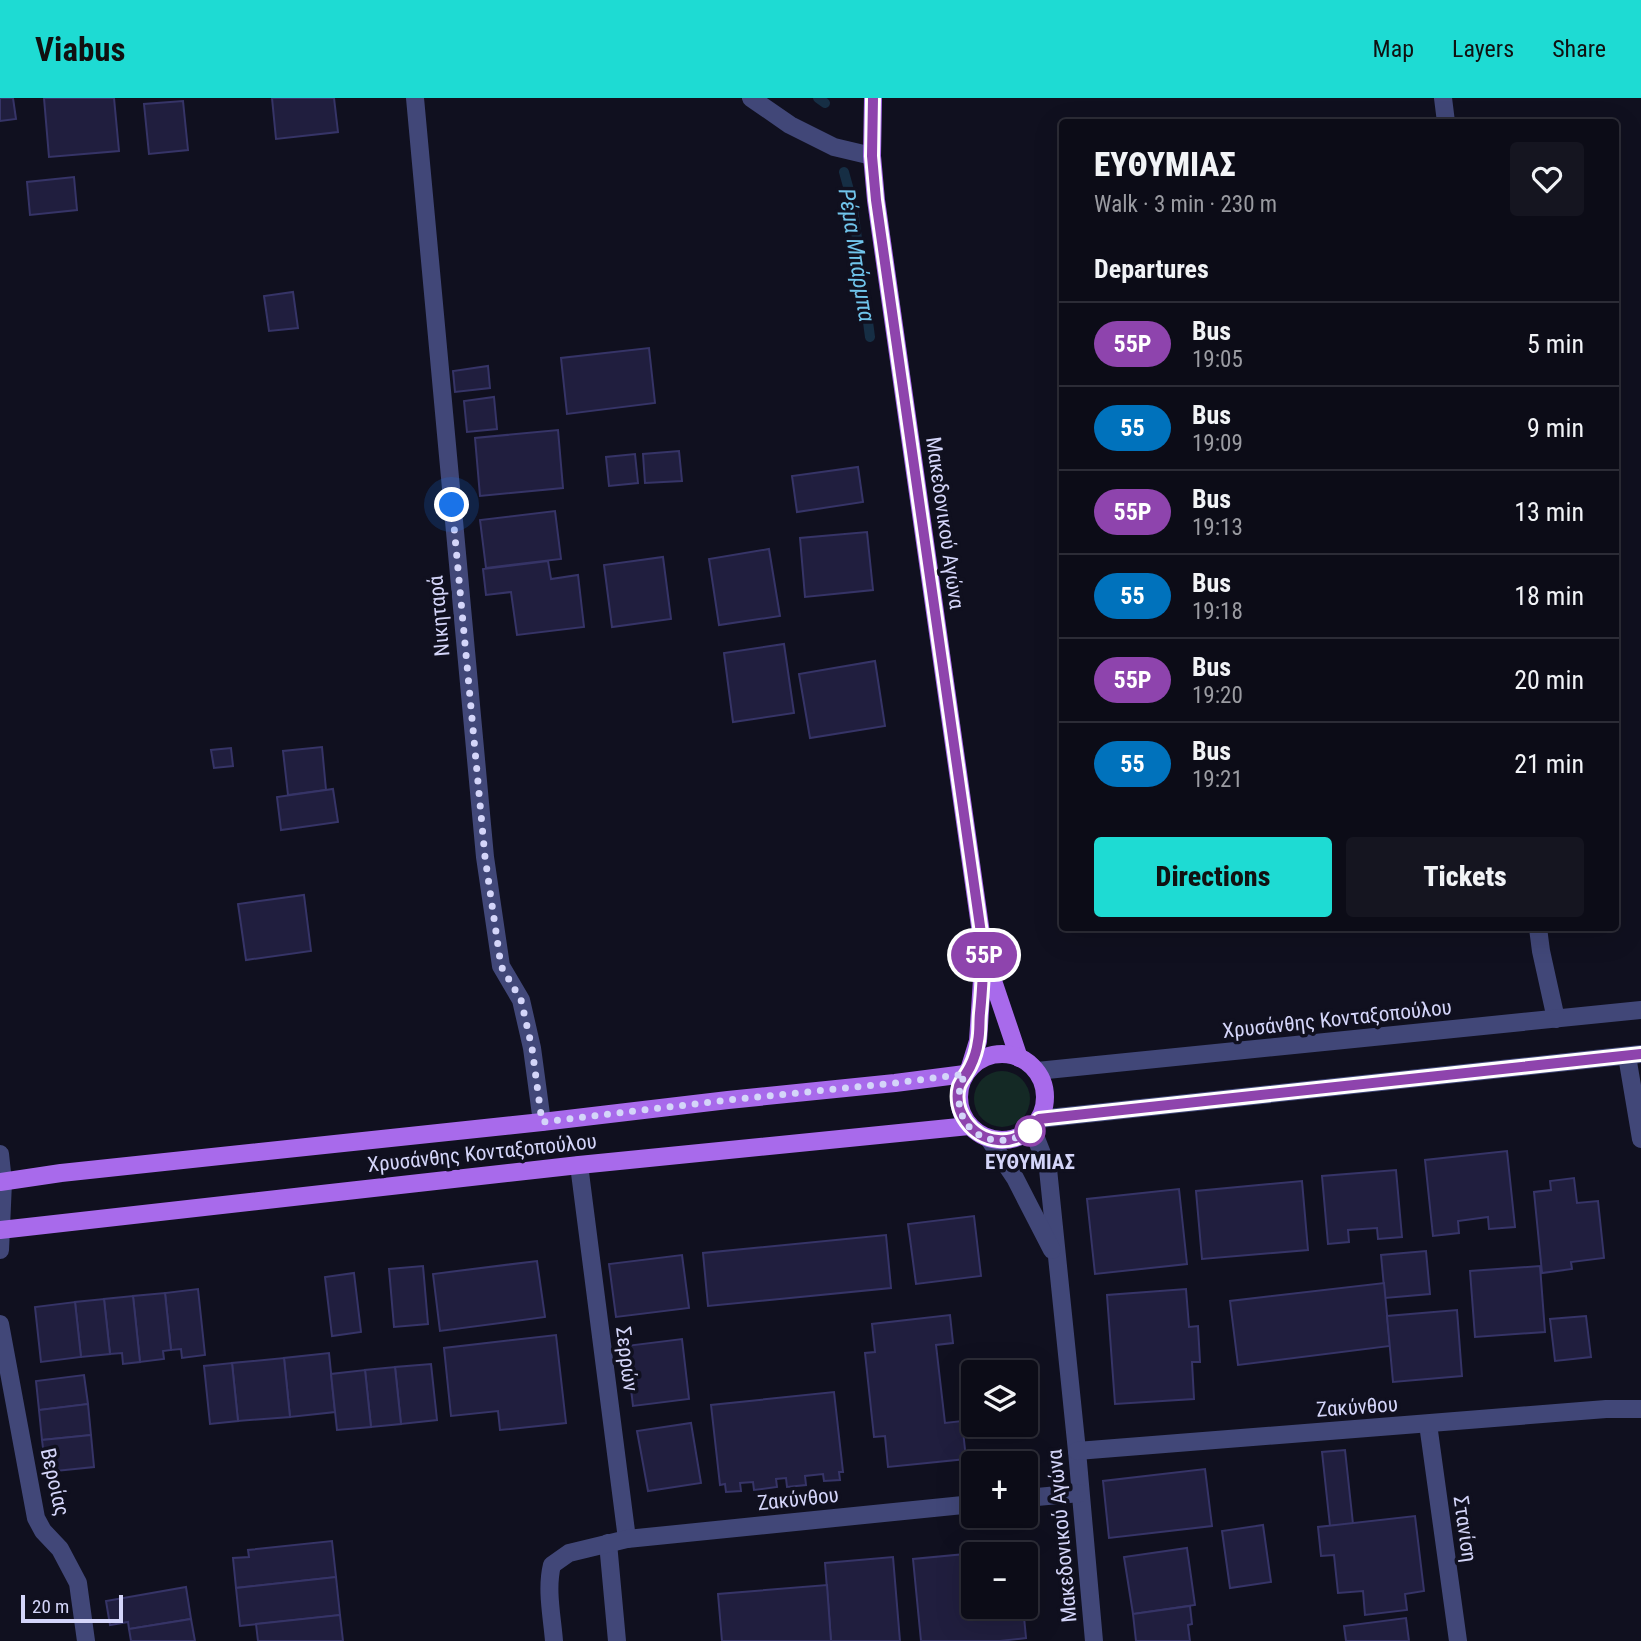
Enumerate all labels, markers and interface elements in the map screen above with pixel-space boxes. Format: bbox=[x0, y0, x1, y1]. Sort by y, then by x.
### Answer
text: Viabus bbox=[35, 30, 125, 69]
text: Map bbox=[1373, 35, 1414, 63]
text: Layers bbox=[1452, 35, 1514, 63]
text: Share bbox=[1552, 35, 1606, 63]
button: heart bbox=[1510, 142, 1584, 216]
text: ΕΥΘΥΜΙΑΣ bbox=[1094, 145, 1236, 184]
water label: Ρέμα Μπάρμπα bbox=[833, 186, 880, 324]
text: Walk · 3 min · 230 m bbox=[1094, 191, 1277, 218]
text: Departures bbox=[1094, 254, 1209, 284]
text: Bus bbox=[1192, 316, 1231, 346]
text: 5 min bbox=[1527, 329, 1584, 359]
text: 55Ρ bbox=[1114, 330, 1151, 358]
text: 19:05 bbox=[1192, 346, 1243, 373]
text: Bus bbox=[1192, 400, 1231, 430]
text: 9 min bbox=[1527, 413, 1584, 443]
text: 55 bbox=[1120, 414, 1145, 442]
text: 19:09 bbox=[1192, 430, 1243, 457]
street label: Μακεδονικού Αγώνα bbox=[921, 435, 969, 611]
text: Bus bbox=[1192, 484, 1231, 514]
your location bbox=[434, 487, 469, 522]
text: 13 min bbox=[1514, 497, 1584, 527]
text: 55Ρ bbox=[1114, 498, 1151, 526]
text: 19:13 bbox=[1192, 514, 1243, 541]
text: Bus bbox=[1192, 568, 1231, 598]
street label: Νικηταρά bbox=[423, 574, 454, 657]
text: 18 min bbox=[1514, 581, 1584, 611]
text: 55 bbox=[1120, 582, 1145, 610]
text: 19:18 bbox=[1192, 598, 1243, 625]
text: Bus bbox=[1192, 652, 1231, 682]
text: 20 min bbox=[1514, 665, 1584, 695]
text: 55Ρ bbox=[1114, 666, 1151, 694]
text: 19:20 bbox=[1192, 682, 1243, 709]
text: Bus bbox=[1192, 736, 1231, 766]
text: 21 min bbox=[1514, 749, 1584, 779]
text: 55 bbox=[1120, 750, 1145, 778]
text: 19:21 bbox=[1192, 766, 1243, 793]
button: Directions bbox=[1094, 837, 1332, 917]
button: Tickets bbox=[1346, 837, 1584, 917]
line badge: 55Ρ bbox=[944, 932, 1024, 978]
text: 55Ρ bbox=[965, 941, 1003, 969]
street label: Χρυσάνθης Κονταξοπούλου bbox=[1221, 995, 1453, 1043]
marker: ΕΥΘΥΜΙΑΣ bbox=[1015, 1116, 1045, 1146]
street label: Χρυσάνθης Κονταξοπούλου bbox=[366, 1129, 598, 1177]
place label: ΕΥΘΥΜΙΑΣ bbox=[985, 1150, 1075, 1174]
street label: Σερρών bbox=[611, 1325, 643, 1393]
map controls bbox=[961, 1360, 1038, 1619]
button: layers bbox=[961, 1360, 1038, 1437]
street label: Ζακύνθου bbox=[1315, 1392, 1399, 1422]
street label: Βεροίας bbox=[36, 1446, 74, 1518]
street label: Μακεδονικού Αγώνα bbox=[1042, 1448, 1082, 1623]
button: + bbox=[961, 1451, 1038, 1528]
street label: Ζακύνθου bbox=[756, 1483, 840, 1515]
street label: Στανίση bbox=[1448, 1494, 1482, 1564]
button: − bbox=[961, 1542, 1038, 1619]
scale bar bbox=[21, 1592, 122, 1624]
text: 20 m bbox=[32, 1595, 69, 1618]

